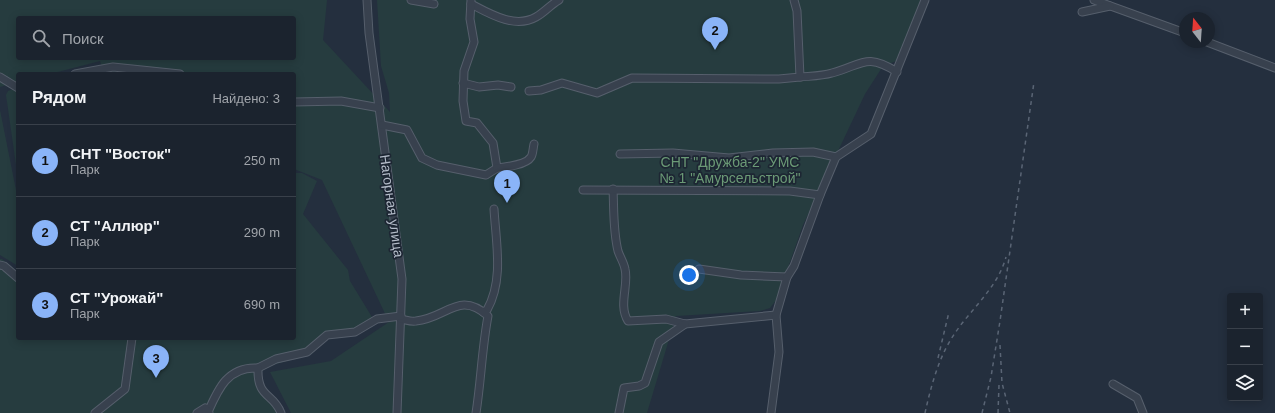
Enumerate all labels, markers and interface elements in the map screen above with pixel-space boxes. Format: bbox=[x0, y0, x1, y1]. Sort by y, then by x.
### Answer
north arrow bbox=[1179, 12, 1215, 48]
search box bbox=[16, 16, 296, 60]
pin: 2 bbox=[702, 17, 728, 50]
icon: search bbox=[30, 27, 52, 49]
text: Поиск bbox=[62, 30, 104, 47]
text: Рядом bbox=[32, 88, 87, 107]
text: Найдено: 3 bbox=[212, 91, 280, 106]
text: СНТ "Восток" bbox=[70, 145, 171, 162]
text: 1 bbox=[41, 153, 49, 168]
text: 250 m bbox=[244, 153, 280, 168]
street label: Нагорная улица bbox=[377, 154, 407, 259]
park label: СНТ "Дружба-2" УМС № 1 "Амурсельстрой" bbox=[660, 154, 800, 186]
text: Парк bbox=[70, 162, 100, 177]
pin: 1 bbox=[494, 170, 520, 203]
text: СТ "Аллюр" bbox=[70, 217, 160, 234]
text: 2 bbox=[41, 225, 49, 240]
text: 290 m bbox=[244, 225, 280, 240]
text: Парк bbox=[70, 234, 100, 249]
your location bbox=[679, 265, 699, 285]
text: СТ "Урожай" bbox=[70, 289, 163, 306]
map controls bbox=[1227, 293, 1263, 401]
button: + bbox=[1227, 293, 1263, 329]
text: 3 bbox=[41, 297, 49, 312]
text: 690 m bbox=[244, 297, 280, 312]
text: Парк bbox=[70, 306, 100, 321]
button: − bbox=[1227, 329, 1263, 365]
pin: 3 bbox=[143, 345, 169, 378]
button: layers bbox=[1227, 365, 1263, 401]

